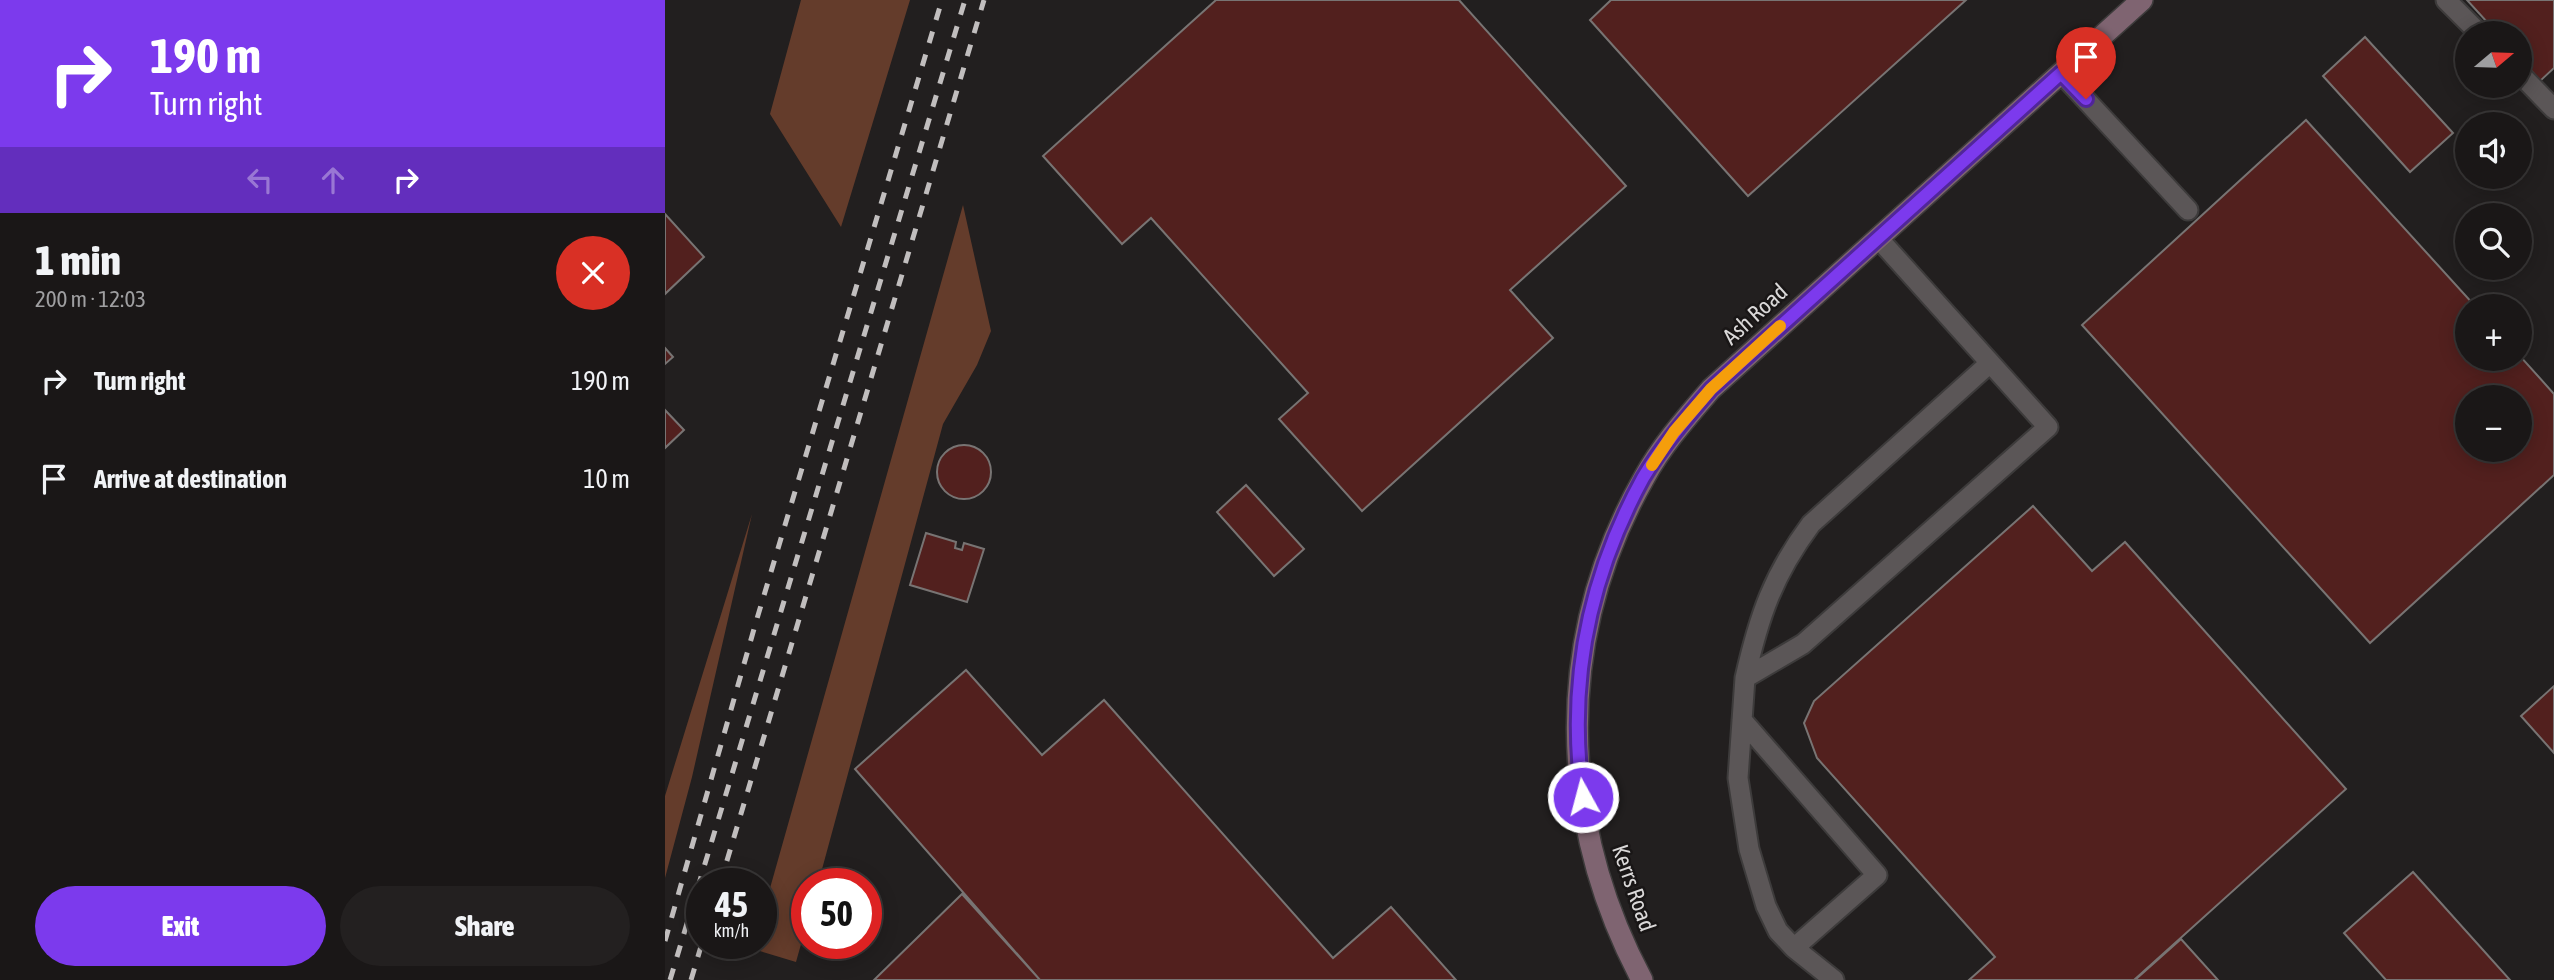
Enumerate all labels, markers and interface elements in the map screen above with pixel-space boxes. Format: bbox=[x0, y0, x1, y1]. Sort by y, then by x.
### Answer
north arrow bbox=[2455, 21, 2532, 98]
map controls bbox=[2455, 21, 2532, 462]
text: 190 m bbox=[150, 27, 261, 83]
pin bbox=[2056, 27, 2116, 99]
icon: right bbox=[35, 28, 126, 119]
icon: arrive bbox=[2067, 38, 2105, 76]
text: Turn right bbox=[150, 85, 263, 122]
button: sound bbox=[2455, 112, 2532, 189]
icon: left bbox=[241, 161, 279, 199]
icon: ahead bbox=[314, 161, 352, 199]
icon: right bbox=[387, 161, 425, 199]
button: search bbox=[2455, 203, 2532, 280]
text: 1 min bbox=[35, 236, 121, 284]
button: close bbox=[556, 236, 630, 310]
street label: Ash Road bbox=[1717, 278, 1793, 350]
text: 200 m · 12:03 bbox=[35, 286, 146, 312]
button: + bbox=[2455, 294, 2532, 371]
icon: right bbox=[35, 362, 73, 400]
text: Turn right bbox=[94, 366, 185, 396]
text: 190 m bbox=[571, 366, 630, 396]
button: − bbox=[2455, 385, 2532, 462]
icon: arrive bbox=[35, 460, 73, 498]
text: Arrive at destination bbox=[94, 464, 287, 494]
text: 10 m bbox=[583, 464, 630, 494]
position arrow bbox=[1546, 760, 1620, 834]
street label: Kerrs Road bbox=[1607, 841, 1661, 935]
speed limit sign: 50 bbox=[791, 868, 882, 959]
text: 45 bbox=[715, 884, 748, 924]
button: Exit bbox=[35, 886, 326, 966]
button: Share bbox=[340, 886, 630, 966]
text: km/h bbox=[714, 920, 749, 941]

